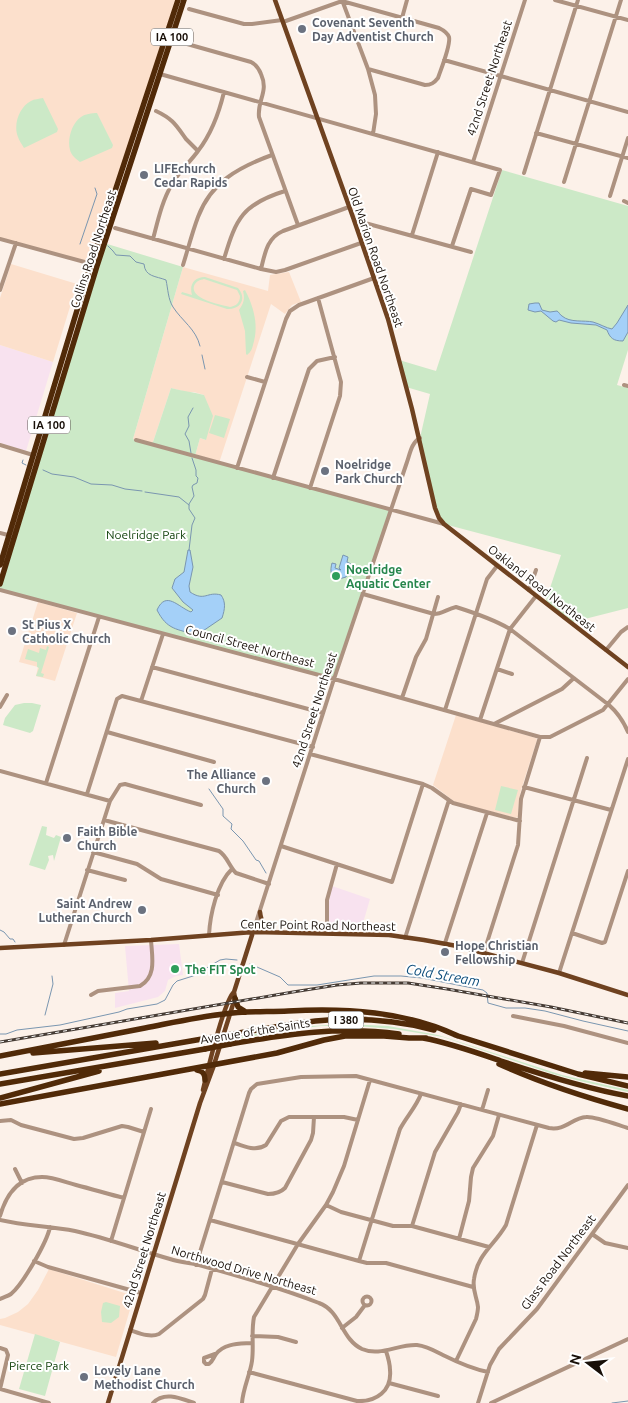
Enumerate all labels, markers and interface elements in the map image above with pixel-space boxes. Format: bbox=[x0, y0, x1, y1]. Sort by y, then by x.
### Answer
place label: Covenant Seventh Day Adventist Church bbox=[312, 16, 434, 43]
street label: 42nd Street Northeast bbox=[464, 18, 514, 137]
marker: Covenant Seventh Day Adventist Church bbox=[296, 23, 308, 35]
road number: IA 100 bbox=[151, 28, 193, 46]
place label: LIFEchurch Cedar Rapids bbox=[154, 162, 228, 189]
marker: LIFEchurch Cedar Rapids bbox=[138, 169, 150, 181]
street label: Old Marion Road Northeast bbox=[346, 185, 406, 329]
street label: Collins Road Northeast bbox=[68, 188, 118, 310]
road number: IA 100 bbox=[28, 416, 70, 434]
place label: Noelridge Park Church bbox=[335, 458, 403, 485]
marker: Noelridge Park Church bbox=[319, 465, 331, 477]
park label: Noelridge Park bbox=[106, 528, 186, 541]
street label: Oakland Road Northeast bbox=[486, 542, 598, 634]
place label: Noelridge Aquatic Center bbox=[346, 563, 431, 590]
marker: Noelridge Aquatic Center bbox=[330, 570, 342, 582]
place label: St Pius X Catholic Church bbox=[22, 618, 111, 645]
street label: Council Street Northeast bbox=[184, 622, 316, 670]
marker: St Pius X Catholic Church bbox=[6, 625, 18, 637]
street label: 42nd Street Northeast bbox=[289, 650, 339, 769]
place label: The Alliance Church bbox=[187, 768, 256, 795]
marker: The Alliance Church bbox=[260, 775, 272, 787]
place label: Faith Bible Church bbox=[77, 825, 137, 852]
marker: Faith Bible Church bbox=[61, 832, 73, 844]
place label: Saint Andrew Lutheran Church bbox=[39, 897, 133, 924]
marker: Saint Andrew Lutheran Church bbox=[136, 904, 148, 916]
street label: Center Point Road Northeast bbox=[240, 917, 396, 933]
place label: Hope Christian Fellowship bbox=[455, 939, 539, 966]
marker: Hope Christian Fellowship bbox=[439, 946, 451, 958]
water label: Cold Stream bbox=[405, 961, 481, 989]
marker: The FIT Spot bbox=[169, 963, 181, 975]
place label: The FIT Spot bbox=[185, 963, 256, 976]
road number: I 380 bbox=[328, 1012, 364, 1028]
street label: Avenue of the Saints bbox=[199, 1016, 311, 1046]
street label: 42nd Street Northeast bbox=[120, 1190, 168, 1310]
street label: Glass Road Northeast bbox=[518, 1212, 598, 1312]
street label: Northwood Drive Northeast bbox=[170, 1243, 318, 1297]
north arrow bbox=[563, 1338, 613, 1388]
text: N bbox=[566, 1352, 585, 1367]
park label: Pierce Park bbox=[9, 1359, 69, 1372]
place label: Lovely Lane Methodist Church bbox=[94, 1364, 195, 1391]
marker: Lovely Lane Methodist Church bbox=[78, 1371, 90, 1383]

